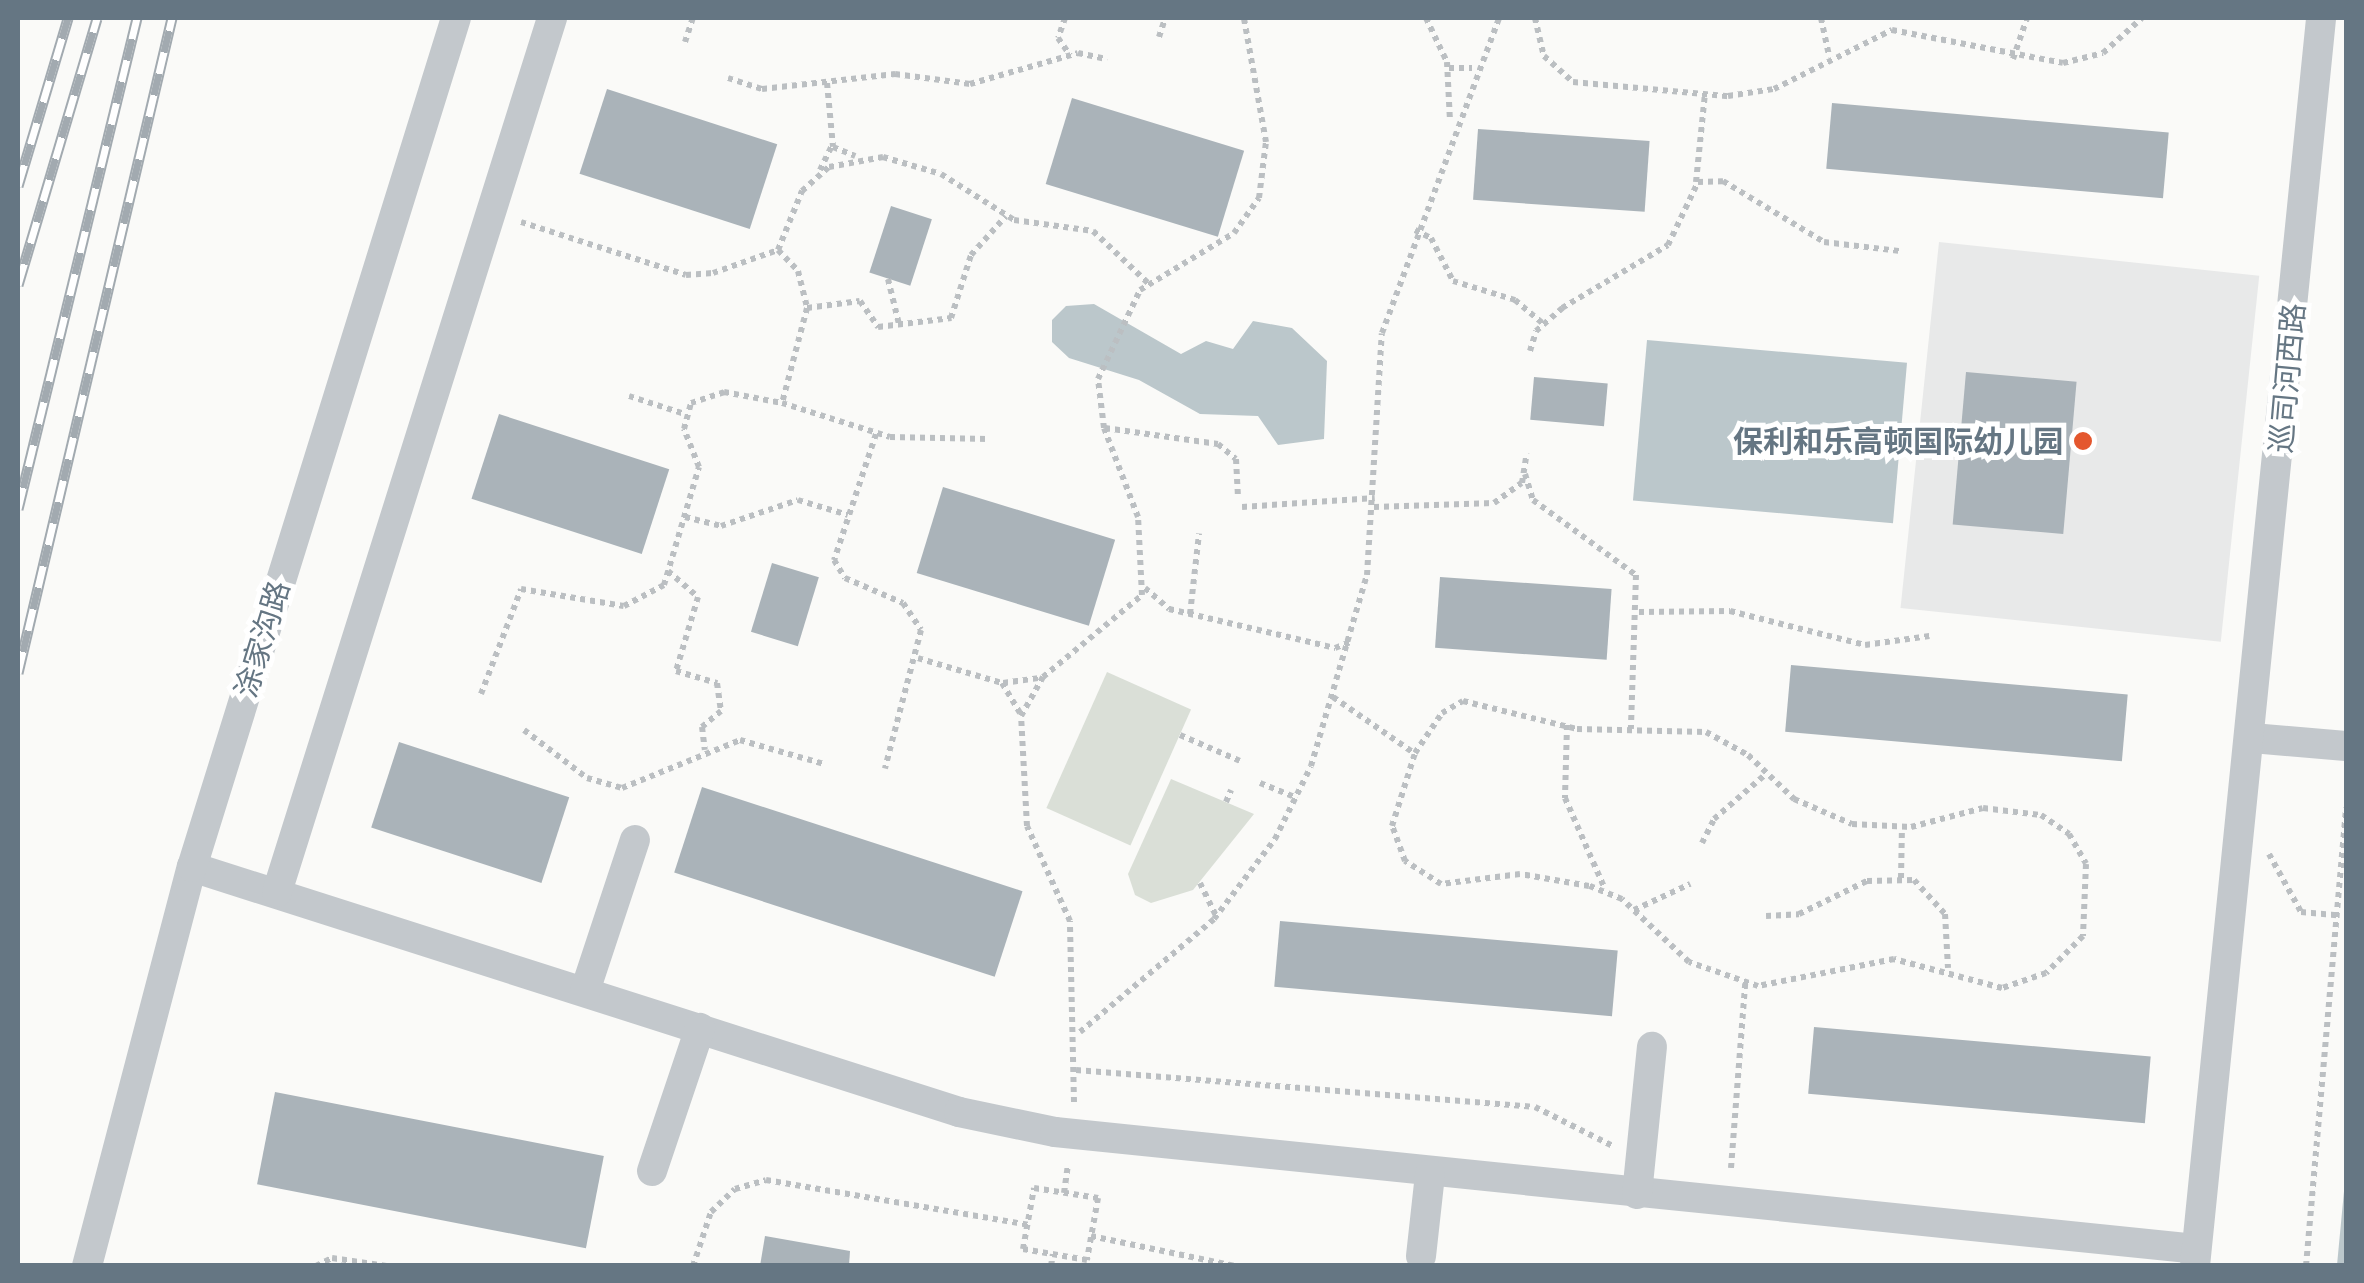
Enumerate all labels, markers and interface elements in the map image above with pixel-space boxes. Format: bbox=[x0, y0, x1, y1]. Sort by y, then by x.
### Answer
street label: 巡司河西路 bbox=[2263, 302, 2311, 454]
place label: 保利和乐高顿国际幼儿园 bbox=[1733, 423, 2063, 459]
marker: 保利和乐高顿国际幼儿园 bbox=[2072, 430, 2094, 452]
street label: 涂家沟路 bbox=[227, 576, 297, 702]

